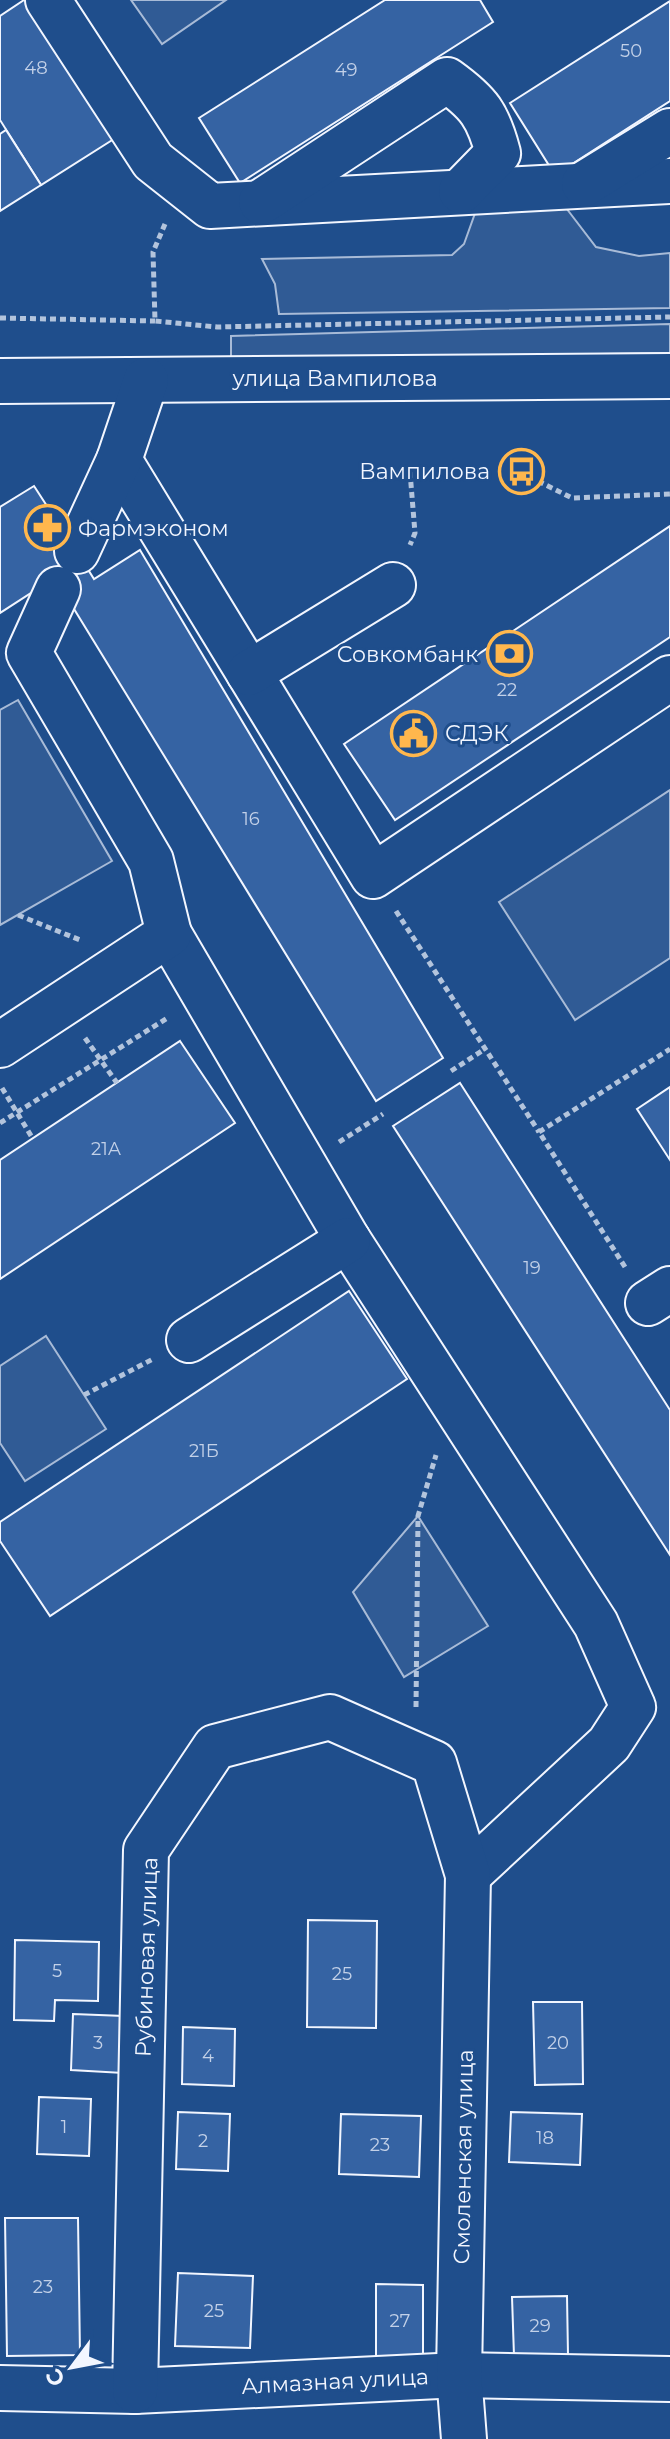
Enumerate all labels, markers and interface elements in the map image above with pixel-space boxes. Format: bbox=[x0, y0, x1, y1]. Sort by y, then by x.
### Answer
house number: 50 bbox=[620, 40, 642, 62]
house number: 48 bbox=[24, 57, 48, 79]
house number: 49 bbox=[335, 59, 357, 81]
street label: улица Вампилова bbox=[231, 365, 438, 392]
bus stop icon: Вампилова bbox=[497, 447, 545, 495]
place label: Вампилова bbox=[359, 458, 490, 485]
pharmacy icon: Фармэконом bbox=[23, 504, 71, 552]
place label: Фармэконом bbox=[78, 515, 229, 542]
bank icon: Совкомбанк bbox=[485, 630, 533, 678]
place label: Совкомбанк bbox=[337, 641, 478, 668]
house number: 22 bbox=[497, 679, 517, 701]
public building icon: СДЭК bbox=[390, 709, 438, 757]
place label: СДЭК bbox=[445, 720, 509, 747]
house number: 16 bbox=[242, 808, 260, 830]
house number: 21А bbox=[91, 1138, 122, 1160]
house number: 19 bbox=[523, 1257, 541, 1279]
house number: 21Б bbox=[189, 1440, 219, 1462]
street label: Рубиновая улица bbox=[130, 1857, 163, 2057]
house number: 5 bbox=[52, 1960, 62, 1982]
house number: 25 bbox=[332, 1963, 352, 1985]
house number: 3 bbox=[93, 2032, 103, 2054]
house number: 20 bbox=[547, 2032, 569, 2054]
house number: 4 bbox=[202, 2045, 214, 2067]
street label: Смоленская улица bbox=[448, 2049, 479, 2265]
house number: 1 bbox=[61, 2116, 67, 2138]
house number: 18 bbox=[536, 2127, 554, 2149]
house number: 2 bbox=[198, 2130, 208, 2152]
house number: 23 bbox=[370, 2134, 390, 2156]
house number: 23 bbox=[33, 2276, 53, 2298]
house number: 25 bbox=[204, 2300, 224, 2322]
house number: 27 bbox=[390, 2310, 410, 2332]
house number: 29 bbox=[529, 2315, 551, 2337]
north arrow bbox=[32, 2327, 112, 2407]
text: С bbox=[40, 2363, 71, 2391]
street label: Алмазная улица bbox=[241, 2363, 429, 2400]

